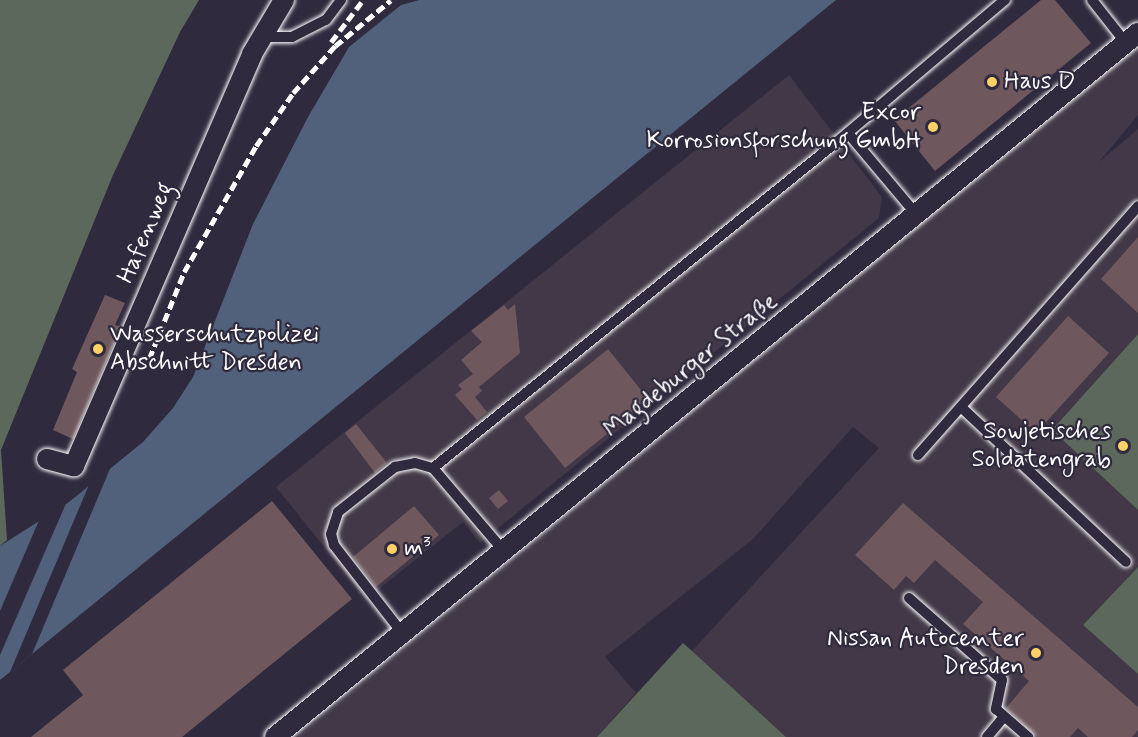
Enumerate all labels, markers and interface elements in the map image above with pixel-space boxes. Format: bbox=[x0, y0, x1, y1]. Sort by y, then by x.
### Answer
place label: Haus D bbox=[1004, 68, 1075, 96]
marker: Haus D bbox=[985, 75, 999, 89]
place label: Excor Korrosionsforschung GmbH bbox=[645, 99, 921, 155]
marker: Excor Korrosionsforschung GmbH bbox=[926, 120, 940, 134]
street label: Hafenweg bbox=[112, 178, 180, 288]
street label: Magdeburger Straße bbox=[599, 287, 783, 445]
place label: Wasserschutzpolizei Abschnitt Dresden bbox=[110, 321, 319, 377]
marker: Wasserschutzpolizei Abschnitt Dresden bbox=[91, 342, 105, 356]
place label: Sowjetisches Soldatengrab bbox=[972, 418, 1111, 474]
marker: Sowjetisches Soldatengrab bbox=[1116, 439, 1130, 453]
place label: m³ bbox=[404, 535, 431, 563]
marker: m³ bbox=[385, 542, 399, 556]
place label: Nissan Autocenter Dresden bbox=[830, 625, 1024, 681]
marker: Nissan Autocenter Dresden bbox=[1029, 646, 1043, 660]

